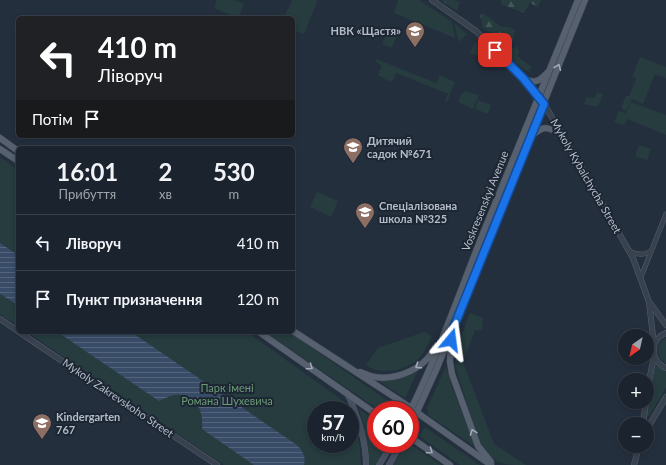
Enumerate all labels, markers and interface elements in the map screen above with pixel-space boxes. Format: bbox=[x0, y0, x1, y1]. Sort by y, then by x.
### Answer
school or university icon: НВК «Щастя» bbox=[404, 20, 426, 48]
place label: НВК «Щастя» bbox=[331, 24, 401, 37]
text: 410 m bbox=[98, 30, 177, 64]
icon: left bbox=[32, 32, 84, 84]
pin bbox=[478, 33, 512, 67]
icon: arrive bbox=[484, 39, 506, 61]
text: Ліворуч bbox=[98, 64, 163, 86]
one-way arrow bbox=[553, 64, 561, 72]
icon: arrive bbox=[81, 108, 103, 130]
text: Потім bbox=[32, 110, 73, 128]
street label: Mykoly Kybalchycha Street bbox=[548, 116, 625, 235]
place label: Дитячий садок №671 bbox=[367, 134, 432, 160]
school or university icon: Дитячий садок №671 bbox=[342, 136, 364, 164]
street label: Voskresenskyi Avenue bbox=[458, 149, 511, 253]
text: 16:01 bbox=[56, 157, 118, 186]
text: 2 bbox=[159, 157, 173, 186]
text: 530 bbox=[213, 157, 255, 186]
text: Прибуття bbox=[59, 186, 116, 202]
text: хв bbox=[159, 186, 172, 202]
text: m bbox=[228, 186, 239, 202]
place label: Спеціалізована школа №325 bbox=[379, 199, 457, 225]
school or university icon: Спеціалізована школа №325 bbox=[354, 201, 376, 229]
icon: left bbox=[32, 232, 54, 254]
text: Ліворуч bbox=[66, 234, 121, 252]
text: 410 m bbox=[237, 234, 279, 252]
icon: arrive bbox=[32, 288, 54, 310]
text: Пункт призначення bbox=[66, 290, 202, 308]
text: 120 m bbox=[237, 290, 279, 308]
position arrow bbox=[430, 319, 472, 361]
north arrow bbox=[618, 329, 654, 365]
map controls bbox=[618, 329, 654, 453]
street label: Mykoly Zakrevskoho Street bbox=[60, 356, 176, 440]
one-way arrow bbox=[415, 361, 422, 369]
one-way arrow bbox=[306, 362, 313, 370]
button: + bbox=[618, 373, 654, 409]
park label: Парк імені Романа Шухевича bbox=[181, 381, 273, 407]
speed limit sign: 60 bbox=[367, 401, 419, 453]
place label: Kindergarten 767 bbox=[56, 410, 120, 436]
text: 57 bbox=[321, 410, 345, 434]
school or university icon: Kindergarten 767 bbox=[31, 412, 53, 440]
button: − bbox=[618, 417, 654, 453]
one-way arrow bbox=[470, 428, 478, 435]
text: km/h bbox=[321, 431, 345, 443]
one-way arrow bbox=[426, 446, 433, 454]

